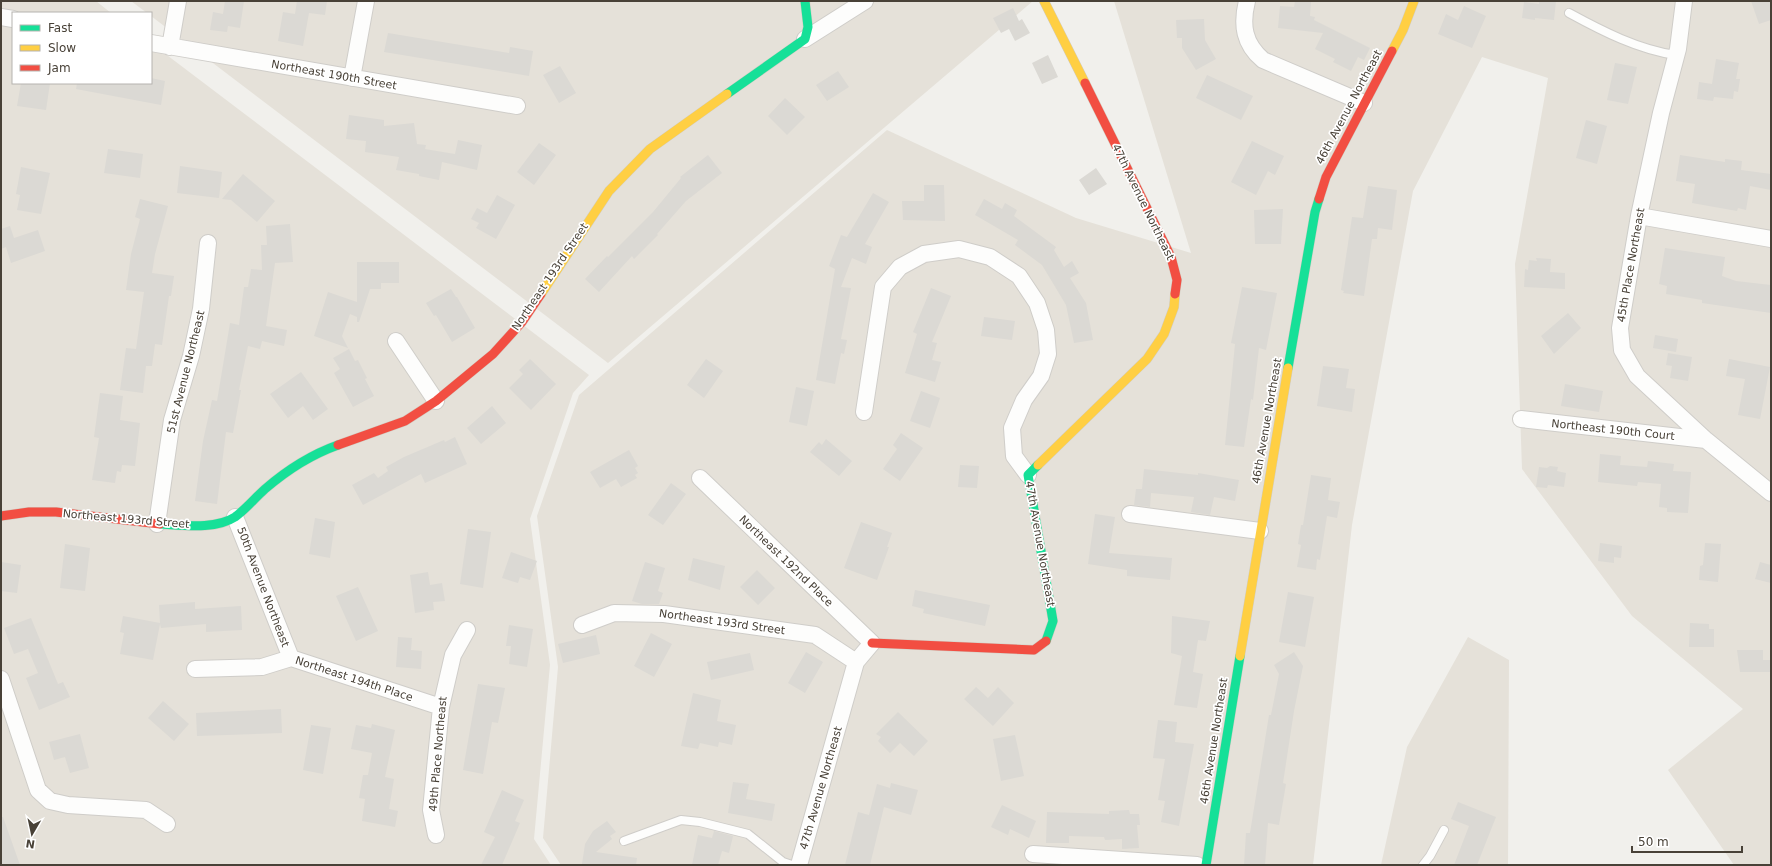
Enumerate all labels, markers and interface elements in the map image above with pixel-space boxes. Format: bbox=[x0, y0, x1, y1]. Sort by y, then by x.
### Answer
legend bbox=[12, 12, 152, 84]
text: Fast bbox=[48, 21, 72, 35]
text: Slow bbox=[48, 41, 76, 55]
street label: 46th Avenue Northeast bbox=[1313, 47, 1385, 166]
street label: Northeast 190th Street bbox=[270, 58, 398, 93]
text: Jam bbox=[47, 61, 71, 75]
street label: 47th Avenue Northeast bbox=[1109, 142, 1177, 263]
street label: 45th Place Northeast bbox=[1615, 206, 1648, 323]
street label: Northeast 193rd Street bbox=[509, 220, 591, 333]
street label: 51st Avenue Northeast bbox=[164, 309, 208, 435]
street label: 46th Avenue Northeast bbox=[1250, 356, 1285, 485]
street label: Northeast 190th Court bbox=[1551, 417, 1676, 443]
street label: 47th Avenue Northeast bbox=[1023, 480, 1058, 609]
street label: Northeast 193rd Street bbox=[62, 507, 191, 531]
street label: Northeast 192nd Place bbox=[736, 513, 836, 609]
street label: 50th Avenue Northeast bbox=[234, 525, 292, 649]
street label: Northeast 193rd Street bbox=[658, 607, 786, 637]
street label: Northeast 194th Place bbox=[294, 654, 415, 704]
street label: 46th Avenue Northeast bbox=[1198, 676, 1230, 805]
street label: 49th Place Northeast bbox=[426, 695, 450, 812]
street label: 47th Avenue Northeast bbox=[797, 724, 845, 851]
north arrow bbox=[12, 814, 52, 854]
scale bar bbox=[1632, 828, 1742, 854]
text: 50 m bbox=[1638, 835, 1669, 849]
text: N bbox=[25, 836, 36, 851]

